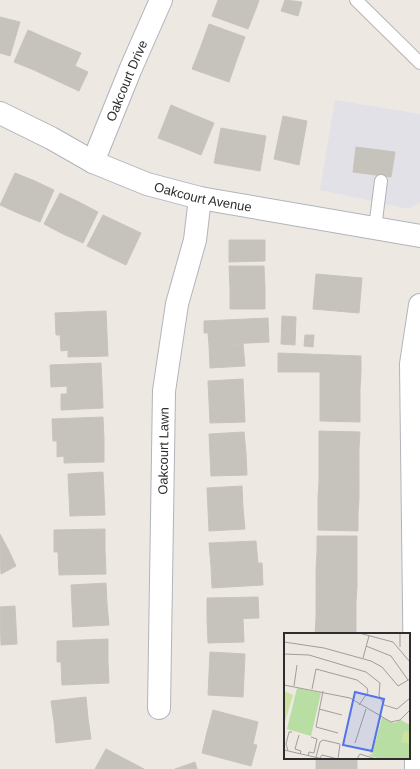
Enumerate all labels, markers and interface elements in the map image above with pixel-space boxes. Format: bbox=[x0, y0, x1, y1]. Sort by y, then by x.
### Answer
street label: Oakcourt Drive bbox=[103, 38, 150, 123]
street label: Oakcourt Avenue bbox=[153, 179, 253, 214]
street label: Oakcourt Lawn bbox=[155, 407, 171, 495]
inset map bbox=[284, 633, 410, 759]

